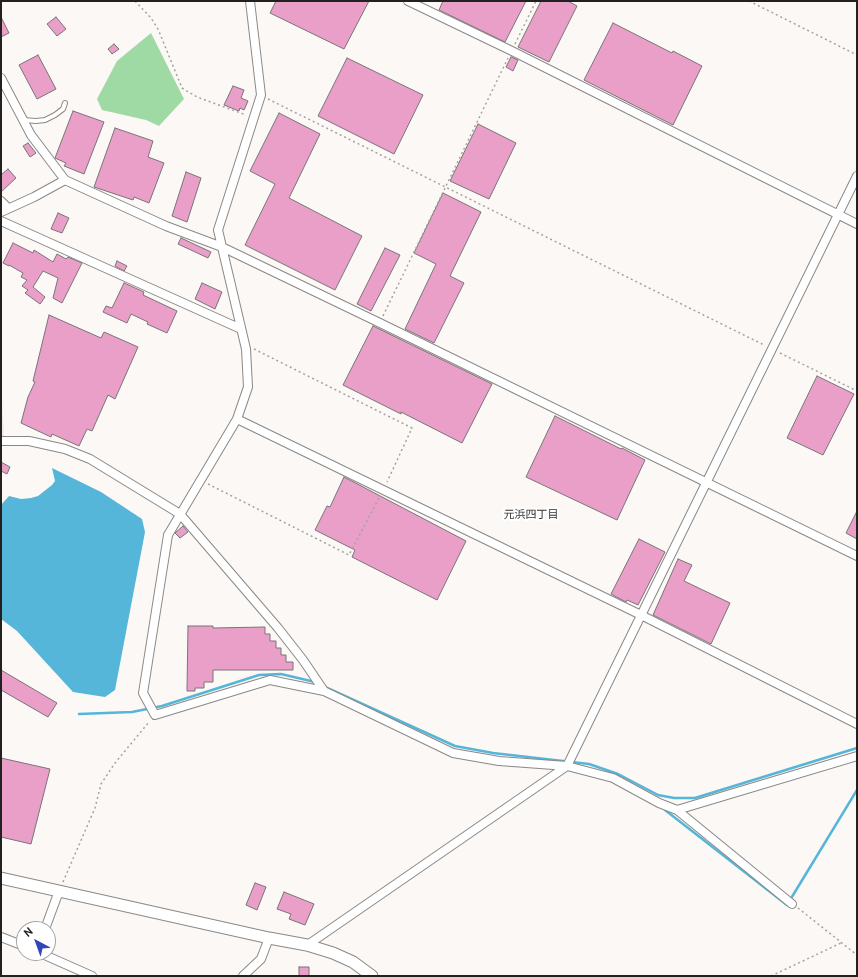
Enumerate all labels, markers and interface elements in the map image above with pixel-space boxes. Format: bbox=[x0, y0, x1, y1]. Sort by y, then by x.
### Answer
district label: 元浜四丁目 bbox=[504, 509, 558, 523]
north arrow bbox=[16, 921, 56, 961]
text: N bbox=[21, 925, 36, 941]

